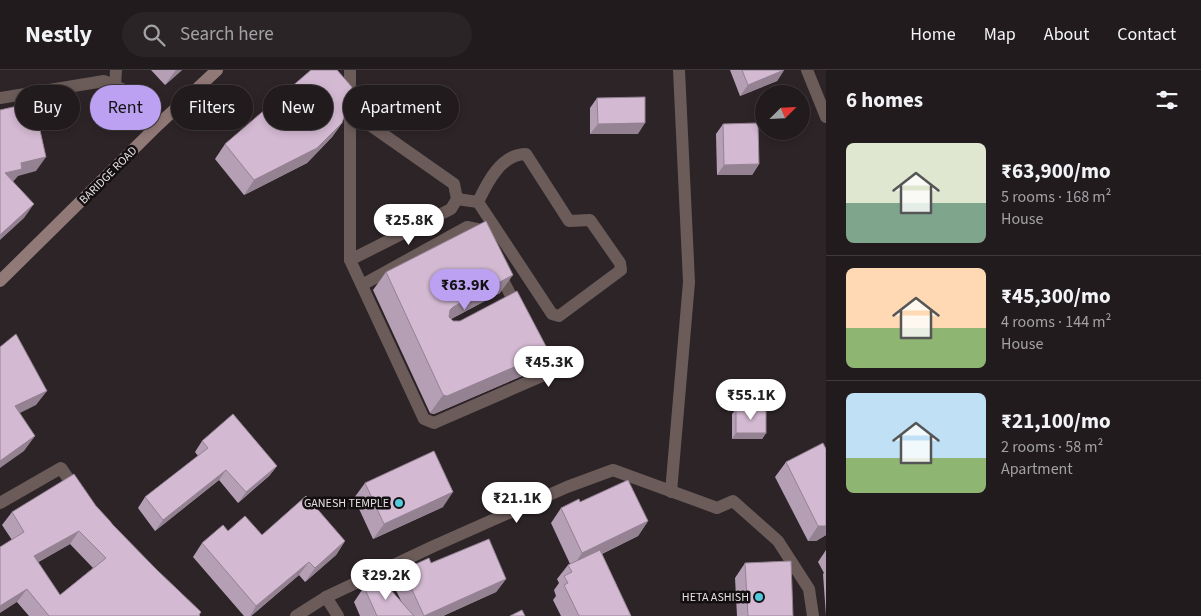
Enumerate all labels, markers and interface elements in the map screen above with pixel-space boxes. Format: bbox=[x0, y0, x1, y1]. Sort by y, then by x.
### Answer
search box bbox=[122, 12, 472, 57]
text: Nestly bbox=[25, 17, 92, 52]
icon: search bbox=[140, 21, 168, 49]
text: Search here bbox=[180, 21, 274, 48]
text: Home bbox=[910, 22, 956, 47]
text: Map bbox=[984, 22, 1016, 47]
text: About bbox=[1044, 22, 1089, 47]
text: Contact bbox=[1117, 22, 1176, 47]
chip: Buy bbox=[15, 85, 80, 130]
chip: Rent bbox=[90, 85, 161, 130]
chip: Filters bbox=[171, 85, 253, 130]
chip: New bbox=[263, 85, 333, 130]
chip: Apartment bbox=[343, 85, 459, 130]
north arrow bbox=[755, 85, 810, 140]
map controls bbox=[755, 85, 810, 140]
text: 6 homes bbox=[846, 85, 923, 115]
icon: filters bbox=[1153, 86, 1181, 114]
street label: BARIDGE ROAD bbox=[76, 143, 141, 208]
text: ₹63,900/mo bbox=[1001, 156, 1111, 186]
icon: home bbox=[886, 163, 946, 223]
text: 5 rooms · 168 m² bbox=[1001, 186, 1111, 208]
pin: ₹25.8K bbox=[368, 204, 450, 246]
text: House bbox=[1001, 208, 1043, 230]
text: ₹25.8K bbox=[385, 209, 433, 231]
pin: ₹63.9K bbox=[424, 268, 506, 311]
text: ₹63.9K bbox=[441, 274, 489, 296]
text: ₹45,300/mo bbox=[1001, 281, 1111, 311]
icon: home bbox=[886, 288, 946, 348]
text: 4 rooms · 144 m² bbox=[1001, 311, 1111, 333]
text: House bbox=[1001, 333, 1043, 355]
pin: ₹45.3K bbox=[508, 346, 590, 388]
text: ₹45.3K bbox=[525, 351, 573, 373]
pin: ₹55.1K bbox=[710, 378, 792, 421]
text: ₹55.1K bbox=[727, 384, 775, 406]
text: ₹21,100/mo bbox=[1001, 406, 1111, 436]
icon: home bbox=[886, 413, 946, 473]
text: 2 rooms · 58 m² bbox=[1001, 436, 1103, 458]
text: Apartment bbox=[1001, 458, 1073, 480]
pin: ₹21.1K bbox=[476, 482, 558, 524]
text: ₹21.1K bbox=[493, 487, 541, 509]
place label: GANESH TEMPLE bbox=[304, 495, 389, 512]
marker: GANESH TEMPLE bbox=[393, 497, 405, 509]
pin: ₹29.2K bbox=[345, 558, 427, 601]
text: ₹29.2K bbox=[362, 564, 410, 586]
place label: HETA ASHISH bbox=[682, 589, 749, 606]
marker: HETA ASHISH bbox=[753, 591, 765, 603]

